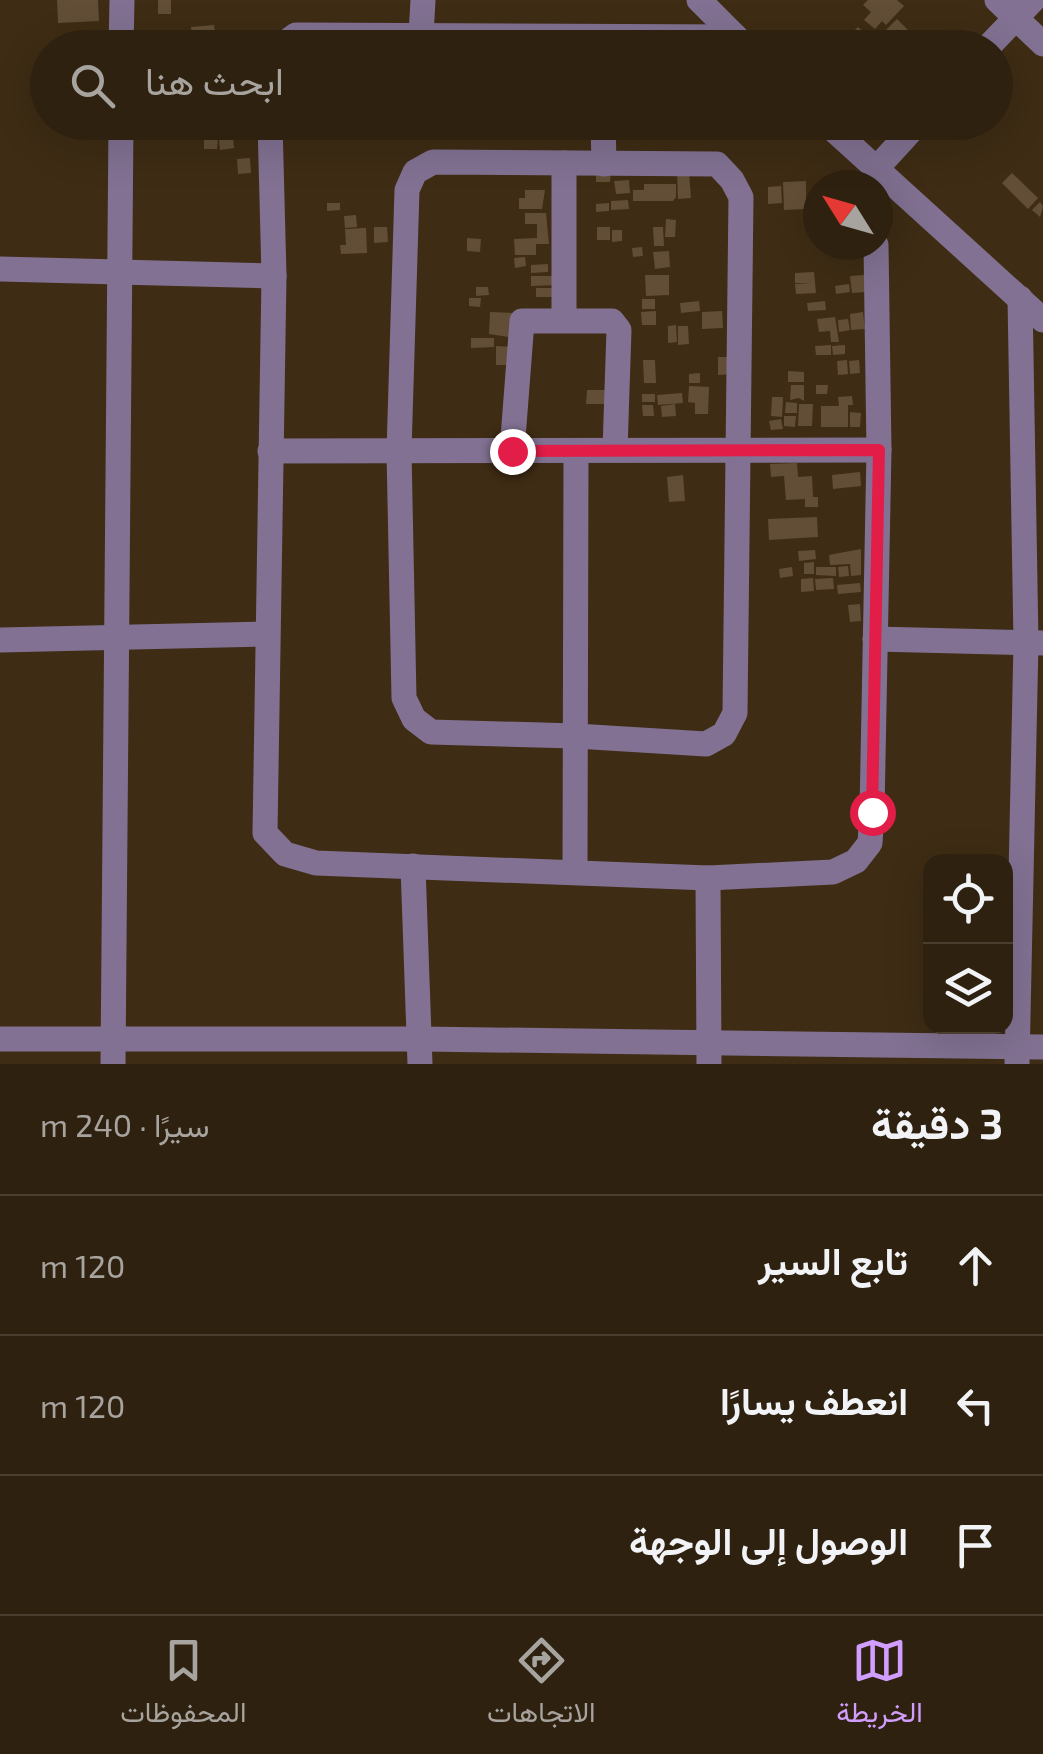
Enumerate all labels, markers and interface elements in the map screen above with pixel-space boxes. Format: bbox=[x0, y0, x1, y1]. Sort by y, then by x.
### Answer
search box bbox=[30, 30, 1013, 140]
text: ابحث هنا bbox=[145, 57, 284, 103]
icon: search bbox=[65, 58, 120, 113]
north arrow bbox=[803, 170, 893, 260]
route end bbox=[490, 429, 536, 475]
route start bbox=[850, 790, 896, 836]
map controls bbox=[923, 854, 1013, 1034]
button: locate bbox=[923, 854, 1013, 944]
button: layers bbox=[923, 944, 1013, 1034]
text: 3 دقيقة bbox=[871, 1097, 1003, 1147]
text: سيرًا · 240 m bbox=[40, 1105, 210, 1143]
text: تابع السير bbox=[758, 1237, 908, 1283]
icon: ahead bbox=[948, 1238, 1003, 1293]
text: 120 m bbox=[40, 1246, 125, 1284]
text: انعطف يسارًا bbox=[720, 1377, 908, 1423]
icon: left bbox=[948, 1378, 1003, 1433]
text: 120 m bbox=[40, 1386, 125, 1424]
text: الوصول إلى الوجهة bbox=[629, 1517, 908, 1563]
icon: arrive bbox=[948, 1518, 1003, 1573]
tab: المحفوظات bbox=[120, 1633, 246, 1737]
tab: الاتجاهات bbox=[487, 1633, 596, 1737]
tab: الخريطة bbox=[836, 1633, 923, 1737]

